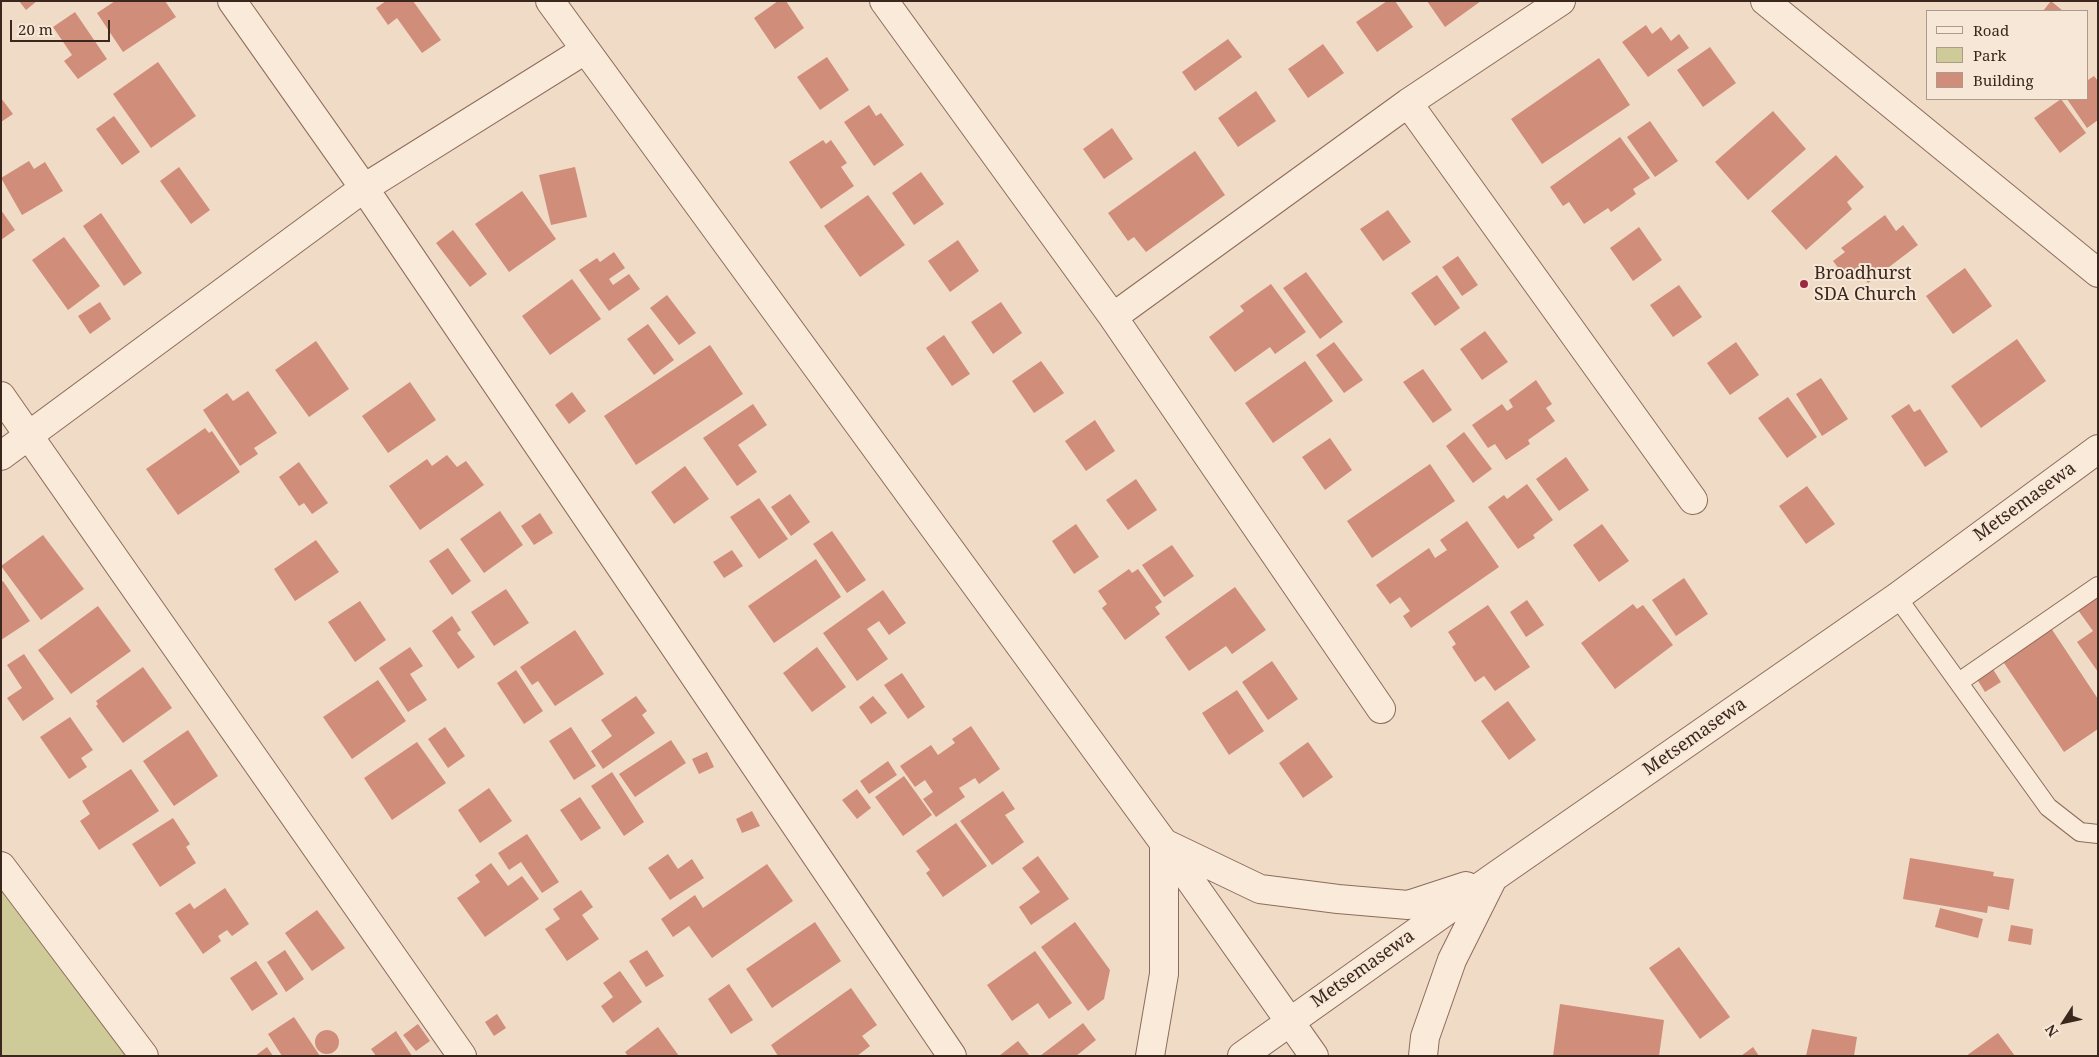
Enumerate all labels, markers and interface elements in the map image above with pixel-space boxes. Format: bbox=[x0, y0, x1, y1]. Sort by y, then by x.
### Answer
scale bar bbox=[12, 10, 112, 42]
legend bbox=[1926, 10, 2089, 100]
text: 20 m bbox=[18, 19, 53, 39]
text: Road bbox=[1973, 20, 2009, 40]
text: Park bbox=[1973, 45, 2006, 65]
text: Building bbox=[1973, 70, 2034, 90]
place label: Broadhurst SDA Church bbox=[1814, 263, 1917, 306]
marker: Broadhurst SDA Church bbox=[1798, 278, 1810, 290]
street label: Metsemasewa bbox=[1970, 458, 2080, 546]
street label: Metsemasewa bbox=[1639, 693, 1751, 781]
street label: Metsemasewa bbox=[1307, 925, 1419, 1013]
north arrow bbox=[2039, 997, 2089, 1047]
text: N bbox=[2040, 1021, 2062, 1041]

